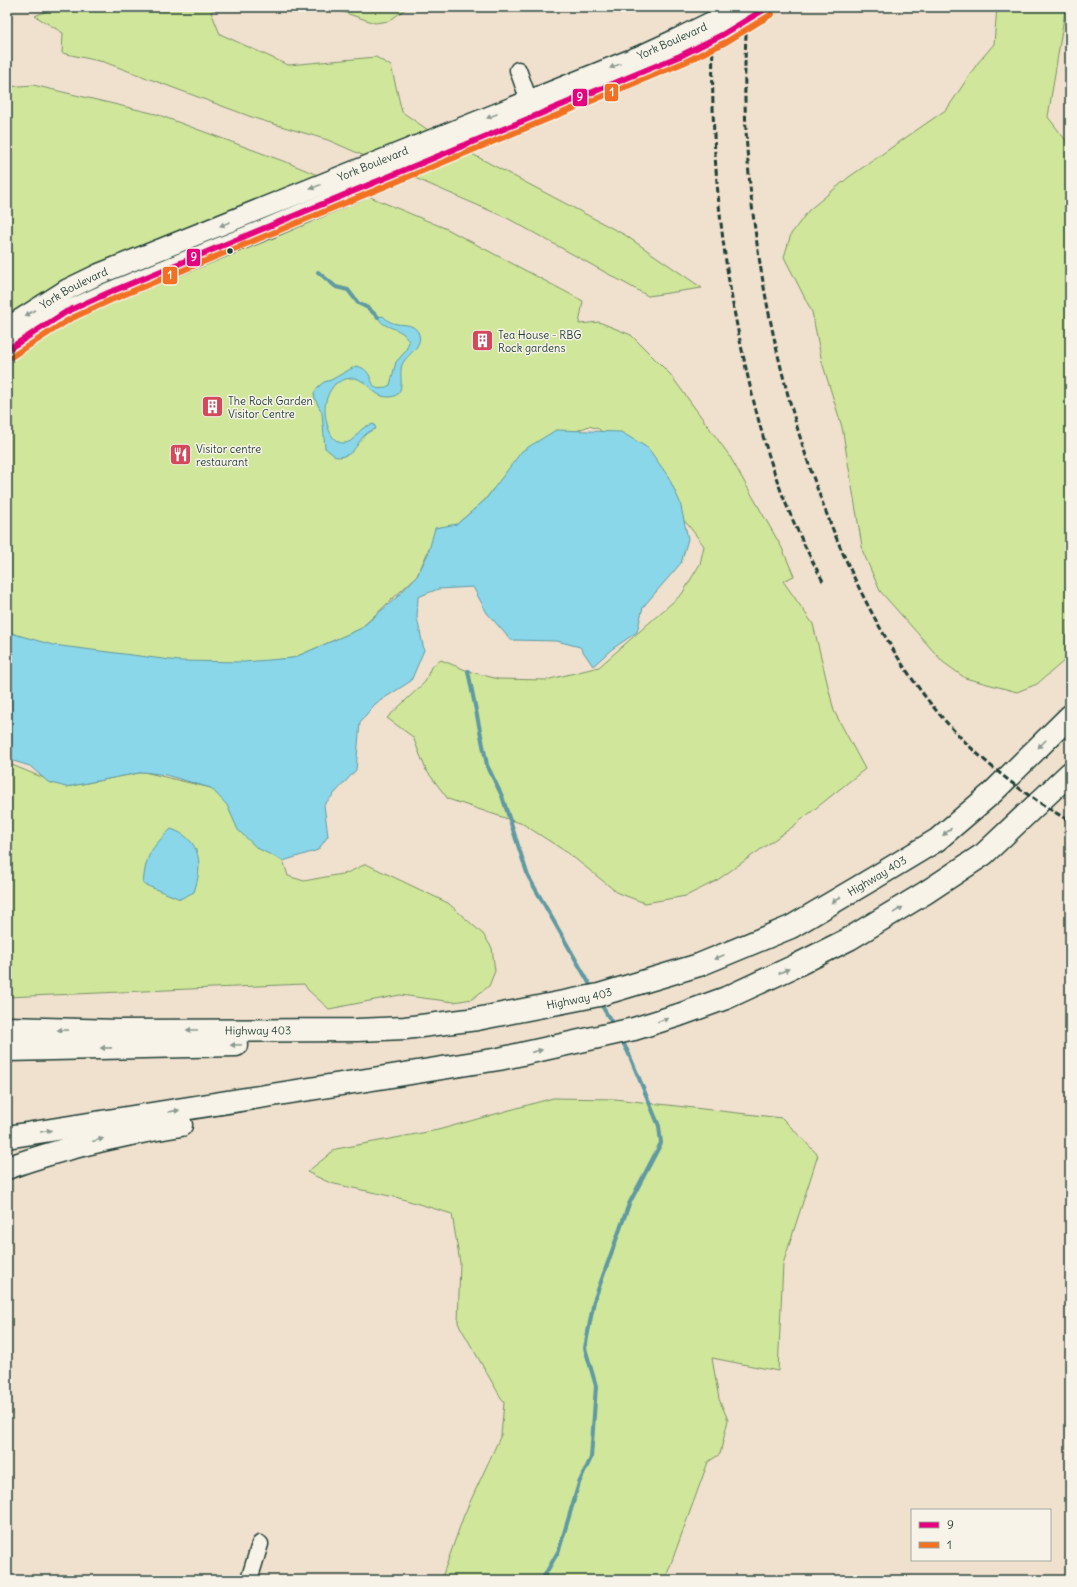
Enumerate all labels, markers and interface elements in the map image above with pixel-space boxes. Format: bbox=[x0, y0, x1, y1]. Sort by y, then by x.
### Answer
street label: York Boulevard bbox=[635, 19, 710, 63]
one-way arrow bbox=[609, 64, 621, 70]
line badge: 1 bbox=[604, 83, 619, 102]
text: 1 bbox=[610, 85, 614, 99]
line badge: 9 bbox=[572, 88, 588, 107]
text: 9 bbox=[577, 90, 583, 104]
one-way arrow bbox=[486, 113, 498, 119]
street label: York Boulevard bbox=[335, 143, 411, 184]
one-way arrow bbox=[308, 184, 320, 190]
one-way arrow bbox=[219, 221, 231, 227]
unlabelled marker bbox=[225, 246, 235, 256]
line badge: 9 bbox=[186, 248, 201, 267]
text: 9 bbox=[191, 250, 197, 264]
street label: York Boulevard bbox=[37, 264, 110, 312]
line badge: 1 bbox=[162, 266, 178, 285]
text: 1 bbox=[168, 268, 172, 282]
one-way arrow bbox=[24, 310, 36, 317]
building icon: Tea House - RBG Rock gardens bbox=[469, 328, 495, 354]
place label: Tea House - RBG Rock gardens bbox=[498, 328, 581, 355]
building icon: The Rock Garden Visitor Centre bbox=[200, 394, 226, 420]
place label: The Rock Garden Visitor Centre bbox=[228, 394, 313, 421]
restaurant icon: Visitor centre restaurant bbox=[168, 442, 194, 468]
place label: Visitor centre restaurant bbox=[196, 442, 261, 469]
one-way arrow bbox=[1037, 739, 1047, 749]
one-way arrow bbox=[941, 827, 952, 836]
street label: Highway 403 bbox=[845, 853, 909, 899]
one-way arrow bbox=[830, 897, 842, 904]
one-way arrow bbox=[892, 906, 904, 913]
one-way arrow bbox=[713, 954, 725, 960]
one-way arrow bbox=[778, 968, 789, 974]
street label: Highway 403 bbox=[545, 984, 614, 1012]
one-way arrow bbox=[657, 1016, 669, 1022]
street label: Highway 403 bbox=[225, 1023, 291, 1038]
one-way arrow bbox=[57, 1026, 69, 1033]
one-way arrow bbox=[186, 1027, 198, 1034]
one-way arrow bbox=[229, 1042, 242, 1048]
one-way arrow bbox=[99, 1045, 112, 1051]
one-way arrow bbox=[531, 1047, 543, 1053]
one-way arrow bbox=[168, 1108, 180, 1114]
one-way arrow bbox=[39, 1128, 52, 1134]
one-way arrow bbox=[92, 1137, 104, 1143]
legend bbox=[911, 1509, 1051, 1561]
text: 9 bbox=[947, 1517, 954, 1532]
text: 1 bbox=[947, 1537, 952, 1552]

